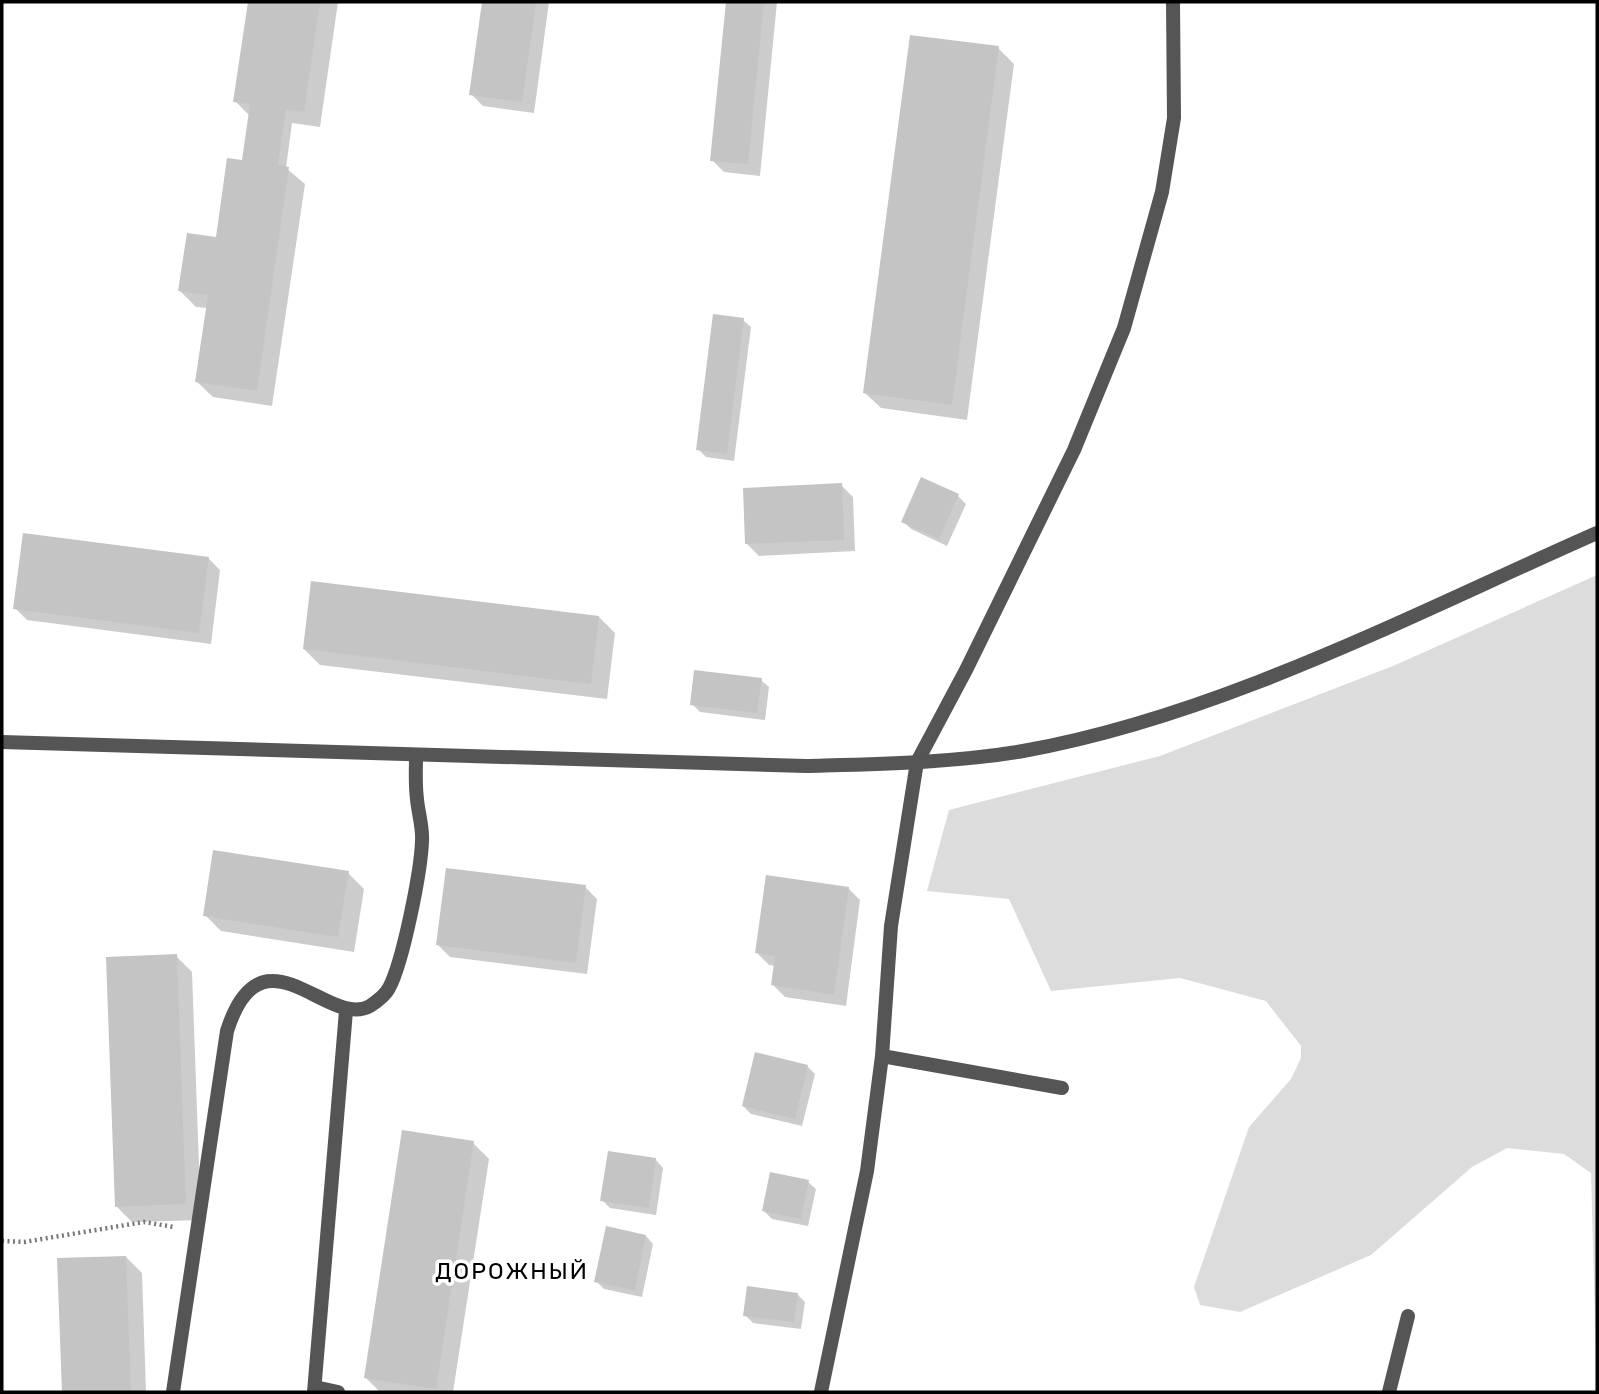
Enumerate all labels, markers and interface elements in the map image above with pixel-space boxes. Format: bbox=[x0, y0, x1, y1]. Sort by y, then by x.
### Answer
district label: ДОРОЖНЫЙ bbox=[435, 1257, 589, 1285]

